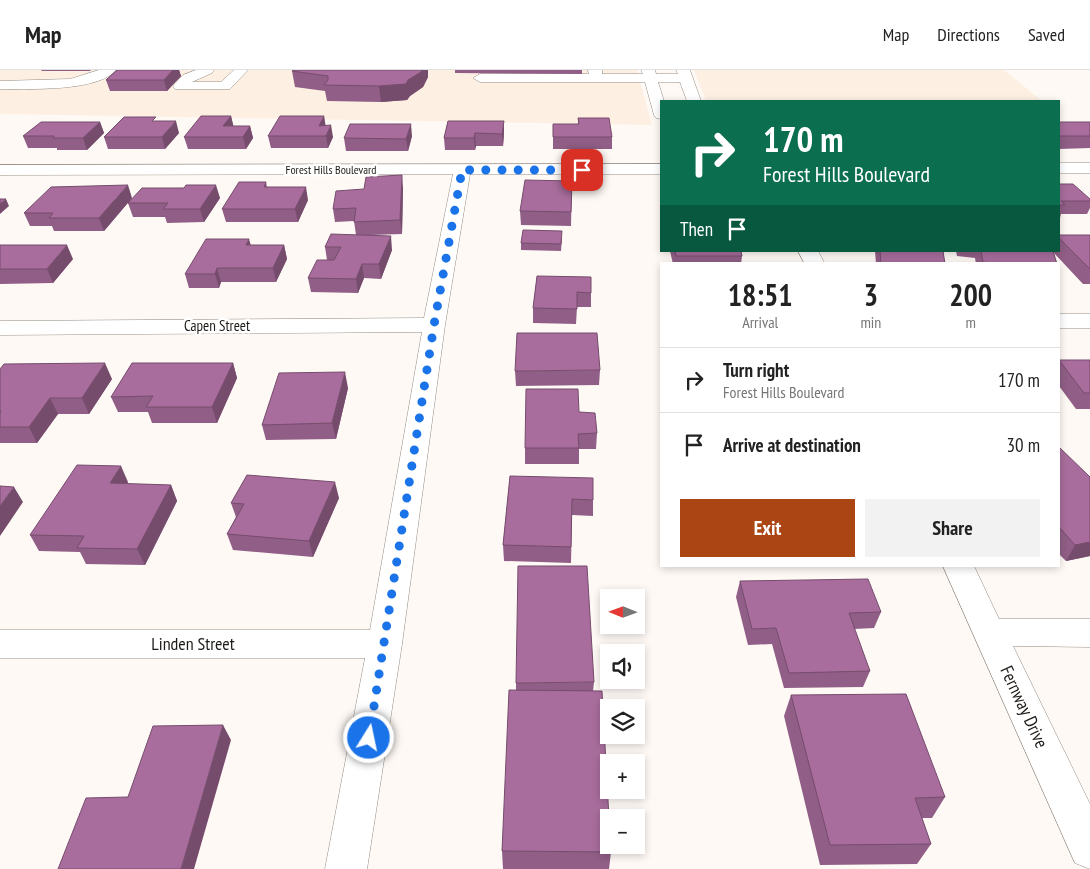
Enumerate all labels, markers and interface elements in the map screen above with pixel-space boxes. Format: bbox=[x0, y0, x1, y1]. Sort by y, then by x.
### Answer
text: Map bbox=[25, 19, 62, 50]
text: Map bbox=[883, 23, 909, 46]
text: Directions bbox=[937, 23, 1000, 46]
text: Saved bbox=[1028, 23, 1065, 46]
text: 170 m bbox=[763, 116, 844, 162]
icon: right bbox=[680, 120, 745, 185]
pin bbox=[561, 149, 603, 191]
icon: arrive bbox=[568, 156, 596, 184]
text: Forest Hills Boulevard bbox=[763, 160, 930, 188]
street label: Forest Hills Boulevard bbox=[285, 162, 377, 177]
icon: arrive bbox=[723, 215, 751, 243]
text: Then bbox=[680, 217, 713, 241]
text: 18:51 bbox=[728, 275, 793, 314]
text: 3 bbox=[864, 275, 878, 314]
text: 200 bbox=[949, 275, 992, 314]
text: Arrival bbox=[742, 312, 778, 332]
text: min bbox=[860, 312, 881, 332]
text: m bbox=[965, 312, 976, 332]
street label: Capen Street bbox=[184, 316, 250, 335]
text: Turn right bbox=[723, 358, 789, 382]
icon: right bbox=[680, 366, 708, 394]
text: 170 m bbox=[998, 368, 1040, 392]
text: Forest Hills Boulevard bbox=[723, 382, 844, 402]
icon: arrive bbox=[680, 431, 708, 459]
text: Arrive at destination bbox=[723, 433, 861, 457]
text: 30 m bbox=[1007, 433, 1040, 457]
button: Exit bbox=[680, 499, 855, 557]
button: Share bbox=[865, 499, 1040, 557]
north arrow bbox=[600, 589, 645, 634]
map controls bbox=[600, 589, 645, 854]
street label: Linden Street bbox=[151, 632, 235, 655]
button: sound bbox=[600, 644, 645, 689]
street label: Fernway Drive bbox=[995, 662, 1054, 752]
button: layers bbox=[600, 699, 645, 744]
position arrow bbox=[342, 711, 394, 763]
button: + bbox=[600, 754, 645, 799]
button: − bbox=[600, 809, 645, 854]

